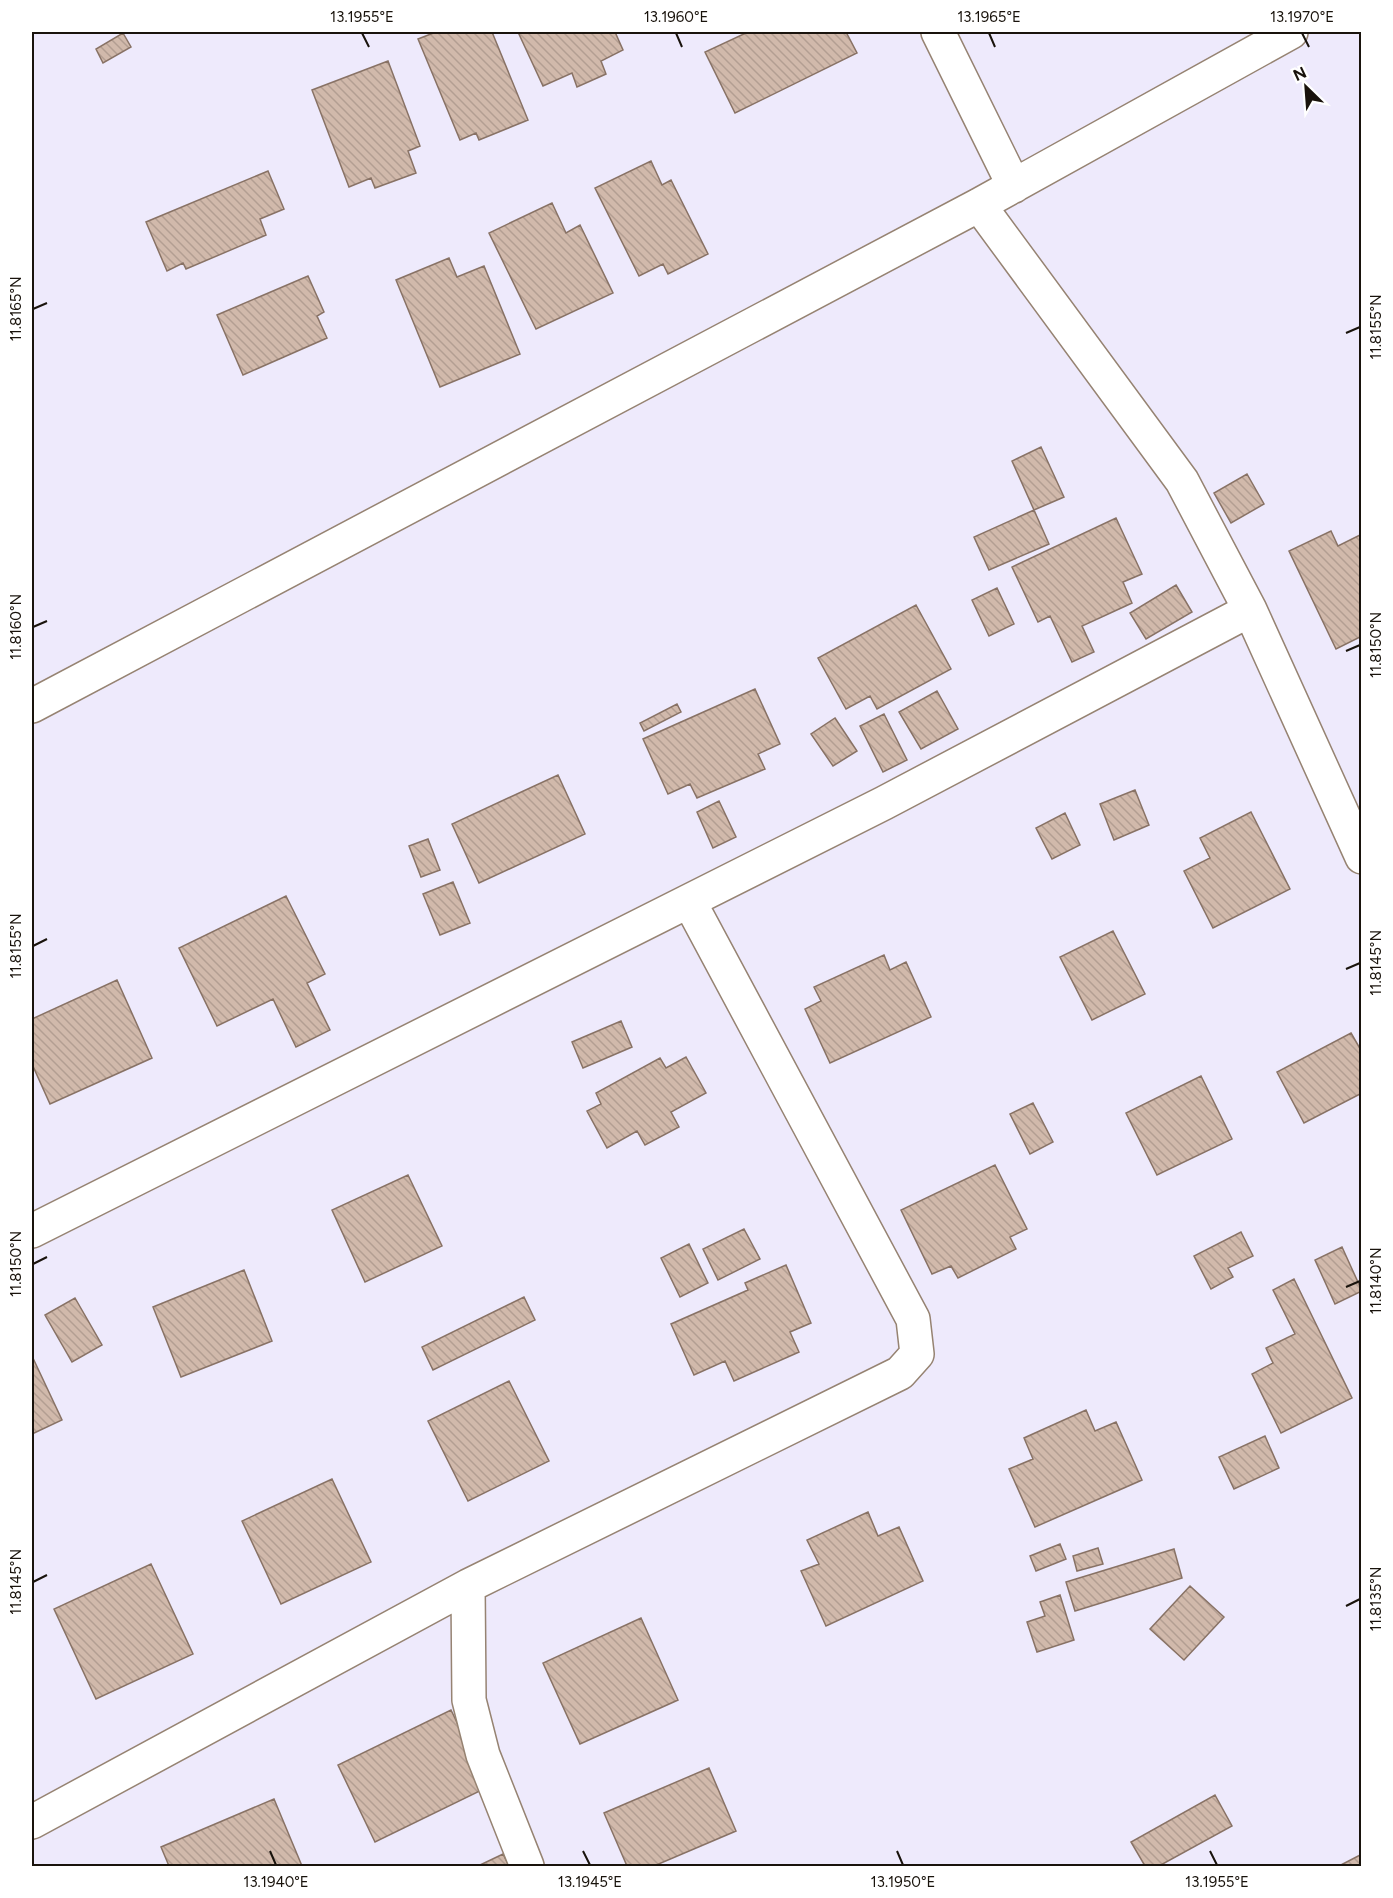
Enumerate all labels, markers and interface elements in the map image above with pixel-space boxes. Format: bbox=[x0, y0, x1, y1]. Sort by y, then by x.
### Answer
text: 13.1955°E bbox=[330, 8, 394, 26]
text: 13.1960°E bbox=[644, 8, 708, 26]
text: 13.1965°E bbox=[957, 8, 1021, 26]
text: 13.1970°E bbox=[1270, 8, 1334, 26]
north arrow bbox=[1276, 57, 1336, 117]
text: N bbox=[1290, 63, 1309, 85]
text: 11.8165°N bbox=[7, 276, 25, 342]
text: 11.8155°N bbox=[1367, 294, 1385, 360]
text: 11.8160°N bbox=[7, 594, 25, 660]
text: 11.8150°N bbox=[1367, 612, 1385, 678]
text: 11.8155°N bbox=[7, 913, 25, 979]
text: 11.8145°N bbox=[1367, 930, 1385, 996]
text: 11.8150°N bbox=[7, 1231, 25, 1297]
text: 11.8140°N bbox=[1367, 1248, 1385, 1315]
text: 11.8145°N bbox=[7, 1549, 25, 1615]
text: 11.8135°N bbox=[1367, 1567, 1385, 1631]
text: 13.1940°E bbox=[243, 1873, 309, 1891]
text: 13.1945°E bbox=[558, 1873, 622, 1891]
text: 13.1950°E bbox=[871, 1873, 935, 1891]
text: 13.1955°E bbox=[1185, 1873, 1249, 1891]

